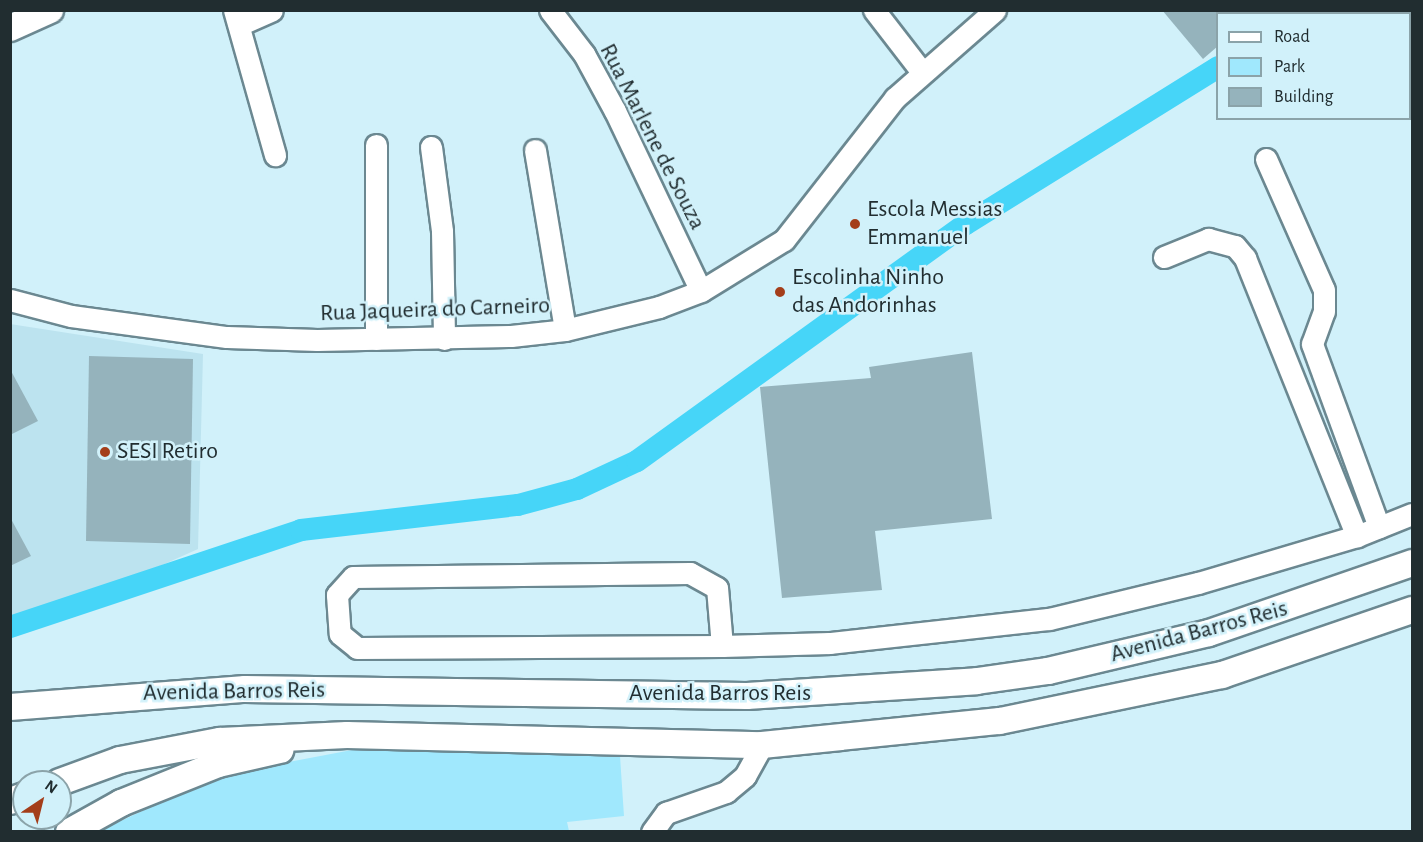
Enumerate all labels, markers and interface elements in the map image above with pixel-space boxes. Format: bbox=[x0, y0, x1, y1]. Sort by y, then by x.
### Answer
legend bbox=[1216, 12, 1411, 120]
text: Road bbox=[1274, 28, 1310, 46]
street label: Rua Marlene de Souza bbox=[593, 39, 711, 235]
text: Park bbox=[1274, 58, 1305, 76]
text: Building bbox=[1274, 88, 1333, 106]
place label: Escola Messias Emmanuel bbox=[867, 196, 1003, 252]
marker: Escola Messias Emmanuel bbox=[848, 217, 862, 231]
place label: Escolinha Ninho das Andorinhas bbox=[792, 264, 944, 320]
marker: Escolinha Ninho das Andorinhas bbox=[773, 285, 787, 299]
street label: Rua Jaqueira do Carneiro bbox=[320, 292, 550, 328]
place label: SESI Retiro bbox=[117, 438, 218, 466]
marker: SESI Retiro bbox=[98, 445, 112, 459]
street label: Avenida Barros Reis bbox=[1107, 595, 1291, 669]
street label: Avenida Barros Reis bbox=[143, 676, 325, 708]
street label: Avenida Barros Reis bbox=[629, 680, 811, 708]
north arrow bbox=[12, 770, 72, 830]
text: N bbox=[42, 777, 60, 797]

